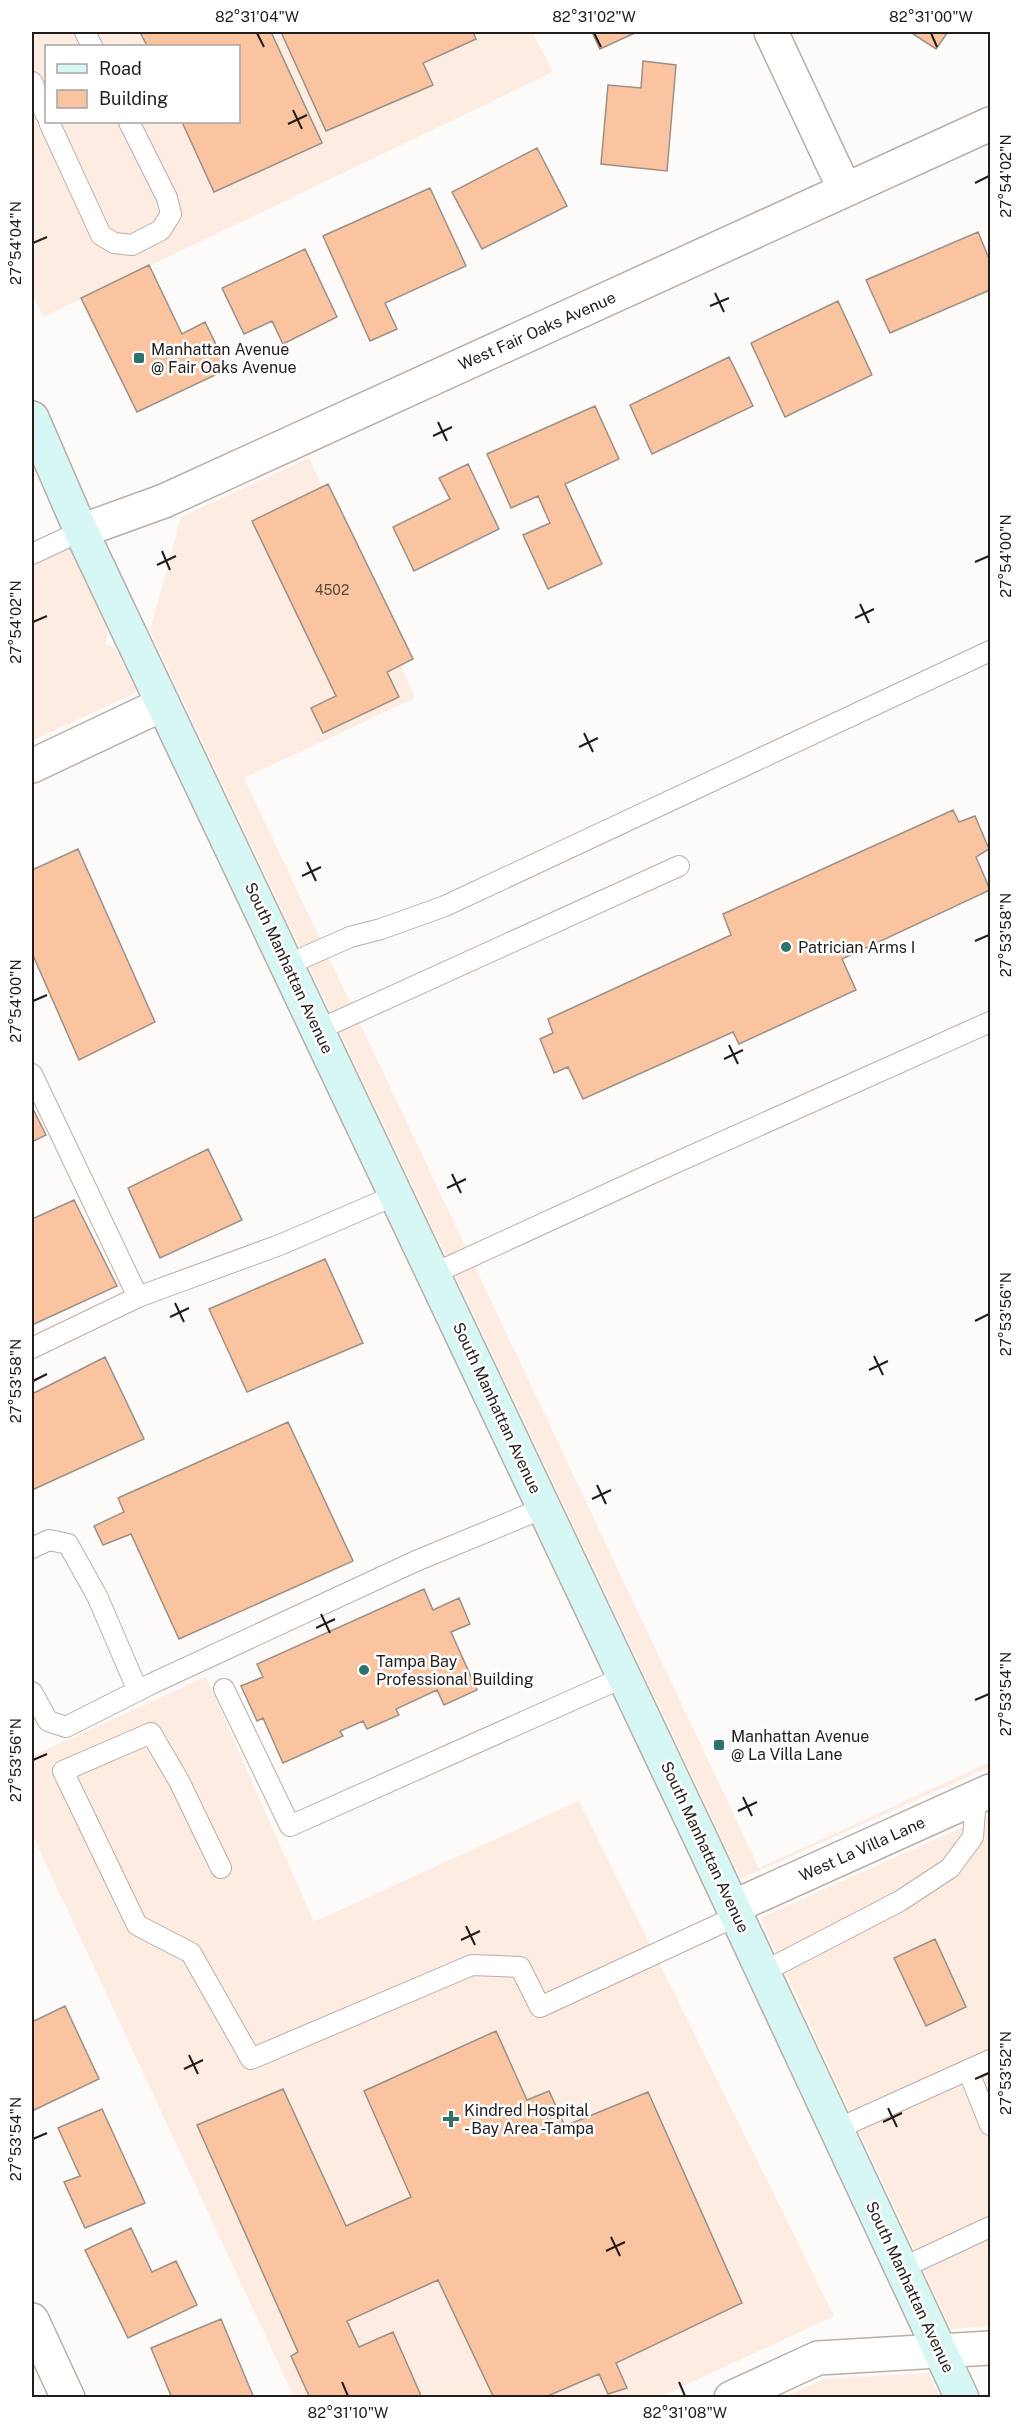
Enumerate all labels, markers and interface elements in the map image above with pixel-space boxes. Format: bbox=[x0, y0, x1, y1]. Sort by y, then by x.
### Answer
text: 82°31'04"W bbox=[215, 8, 299, 25]
text: 82°31'02"W bbox=[552, 8, 636, 25]
text: 82°31'00"W bbox=[889, 8, 973, 25]
legend bbox=[45, 45, 240, 123]
text: Road bbox=[99, 58, 142, 79]
text: Building bbox=[99, 88, 168, 109]
text: 27°54'02"N bbox=[997, 134, 1014, 218]
text: 27°54'04"N bbox=[7, 201, 24, 285]
street label: West Fair Oaks Avenue bbox=[455, 288, 619, 374]
place label: Manhattan Avenue @ Fair Oaks Avenue bbox=[151, 340, 297, 377]
marker: Manhattan Avenue @ Fair Oaks Avenue bbox=[132, 351, 146, 365]
text: 27°54'00"N bbox=[997, 514, 1014, 598]
text: 27°54'02"N bbox=[7, 580, 24, 664]
house number: 4502 bbox=[315, 582, 349, 598]
street label: South Manhattan Avenue bbox=[241, 879, 337, 1057]
text: 27°53'58"N bbox=[997, 893, 1014, 977]
place label: Patrician Arms I bbox=[798, 938, 915, 957]
marker: Patrician Arms I bbox=[779, 940, 793, 954]
text: 27°54'00"N bbox=[7, 959, 24, 1043]
text: 27°53'56"N bbox=[997, 1272, 1014, 1356]
street label: South Manhattan Avenue bbox=[449, 1319, 545, 1497]
text: 27°53'58"N bbox=[7, 1339, 24, 1423]
place label: Tampa Bay Professional Building bbox=[376, 1652, 534, 1689]
text: 27°53'54"N bbox=[997, 1652, 1014, 1736]
marker: Tampa Bay Professional Building bbox=[357, 1663, 371, 1677]
text: 27°53'56"N bbox=[7, 1718, 24, 1802]
place label: Manhattan Avenue @ La Villa Lane bbox=[731, 1727, 869, 1764]
marker: Manhattan Avenue @ La Villa Lane bbox=[712, 1738, 726, 1752]
street label: South Manhattan Avenue bbox=[657, 1758, 753, 1936]
street label: West La Villa Lane bbox=[796, 1813, 928, 1885]
text: 27°53'52"N bbox=[997, 2031, 1014, 2115]
text: 27°53'54"N bbox=[7, 2097, 24, 2181]
place label: Kindred Hospital - Bay Area -Tampa bbox=[464, 2101, 594, 2138]
marker: Kindred Hospital - Bay Area -Tampa bbox=[442, 2110, 460, 2128]
street label: South Manhattan Avenue bbox=[862, 2198, 958, 2376]
text: 82°31'10"W bbox=[308, 2404, 388, 2421]
text: 82°31'08"W bbox=[643, 2404, 727, 2421]

